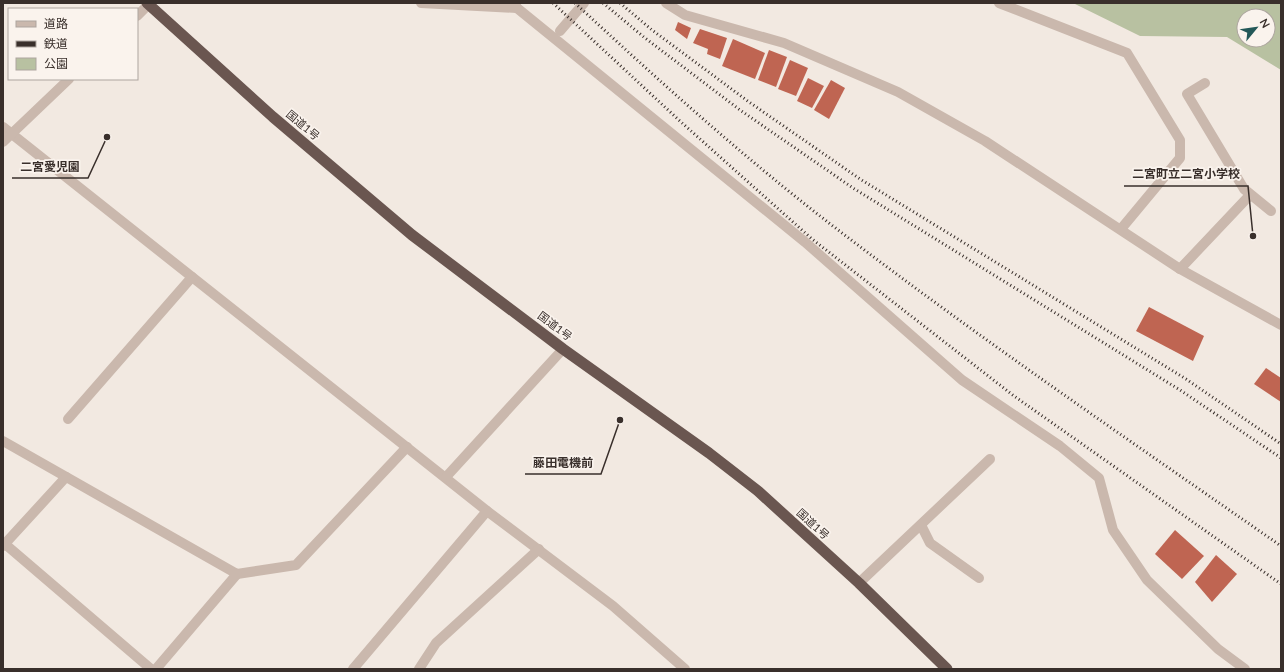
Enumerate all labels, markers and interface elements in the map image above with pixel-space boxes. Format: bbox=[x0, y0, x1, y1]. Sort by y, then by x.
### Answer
legend bbox=[8, 8, 138, 80]
north arrow bbox=[1236, 8, 1276, 48]
text: 道路 bbox=[44, 16, 68, 31]
text: N bbox=[1257, 16, 1273, 30]
text: 鉄道 bbox=[44, 36, 68, 51]
text: 公園 bbox=[44, 56, 68, 71]
street label: 国道1号 bbox=[284, 107, 323, 142]
callout: 二宮愛児園 bbox=[12, 154, 88, 178]
text: 二宮愛児園 bbox=[20, 159, 80, 174]
callout: 二宮町立二宮小学校 bbox=[1124, 162, 1248, 186]
text: 二宮町立二宮小学校 bbox=[1132, 166, 1240, 181]
street label: 国道1号 bbox=[536, 309, 575, 343]
callout: 藤田電機前 bbox=[525, 450, 601, 474]
text: 藤田電機前 bbox=[533, 455, 593, 470]
street label: 国道1号 bbox=[794, 506, 832, 542]

